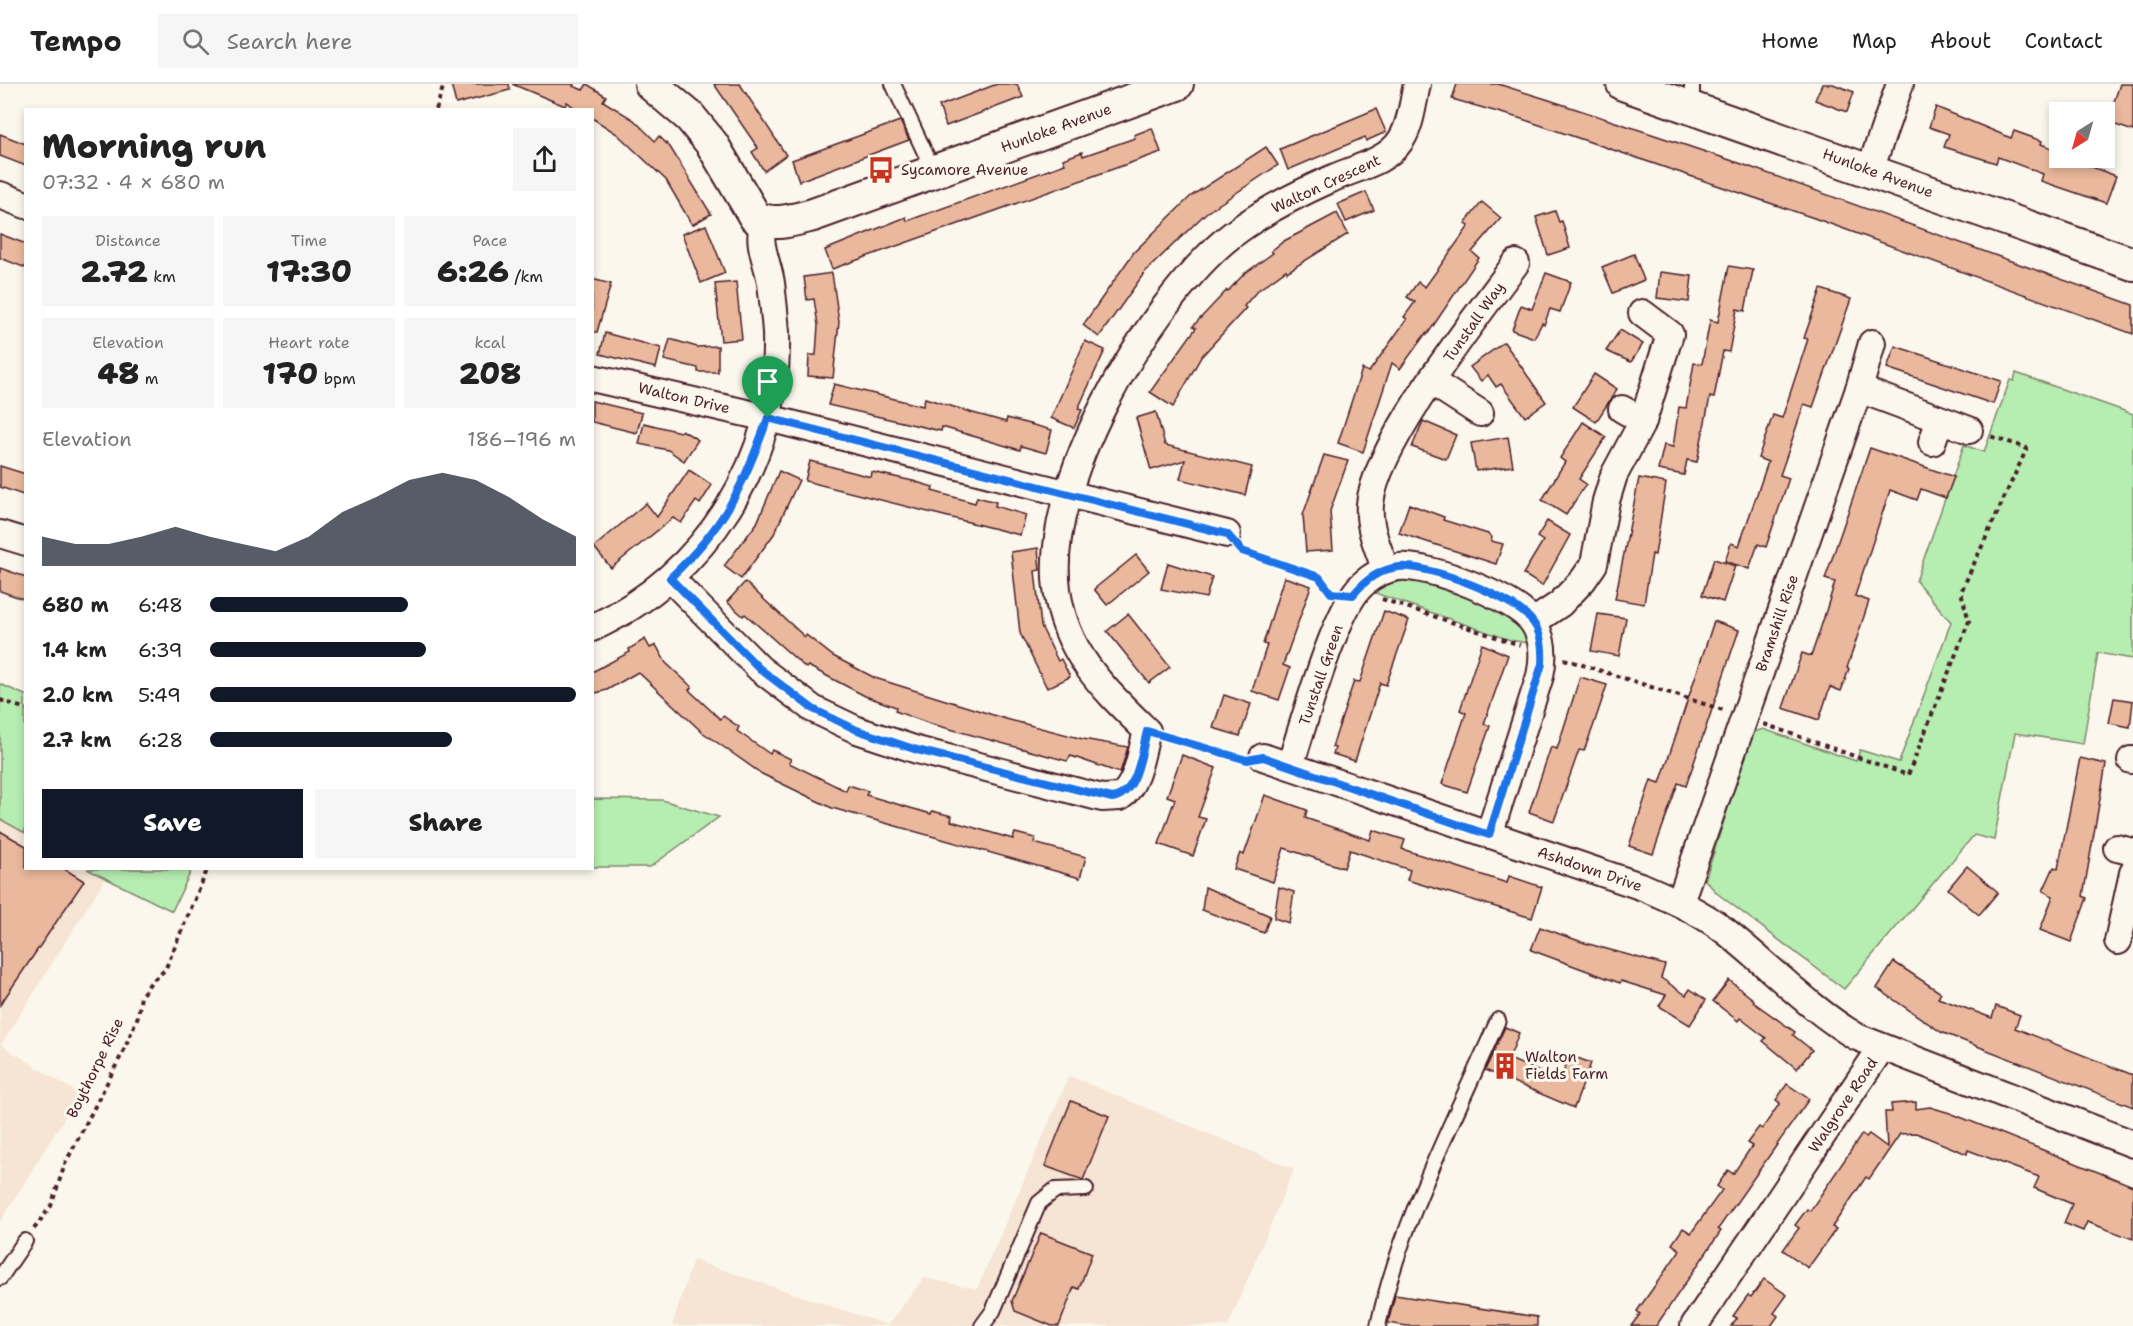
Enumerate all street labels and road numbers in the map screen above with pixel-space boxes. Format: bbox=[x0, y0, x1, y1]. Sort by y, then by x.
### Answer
street label: Hunloke Avenue bbox=[998, 99, 1114, 157]
street label: Hunloke Avenue bbox=[1820, 144, 1936, 202]
street label: Walton Crescent bbox=[1268, 150, 1384, 218]
street label: Tunstall Way bbox=[1439, 278, 1509, 366]
street label: Walton Drive bbox=[636, 378, 732, 418]
street label: Bramshill Rise bbox=[1751, 572, 1803, 674]
street label: Tunstall Green bbox=[1294, 622, 1348, 728]
street label: Ashdown Drive bbox=[1535, 842, 1645, 896]
street label: Boythorpe Rise bbox=[62, 1014, 128, 1122]
street label: Walgrove Road bbox=[1804, 1053, 1882, 1156]

